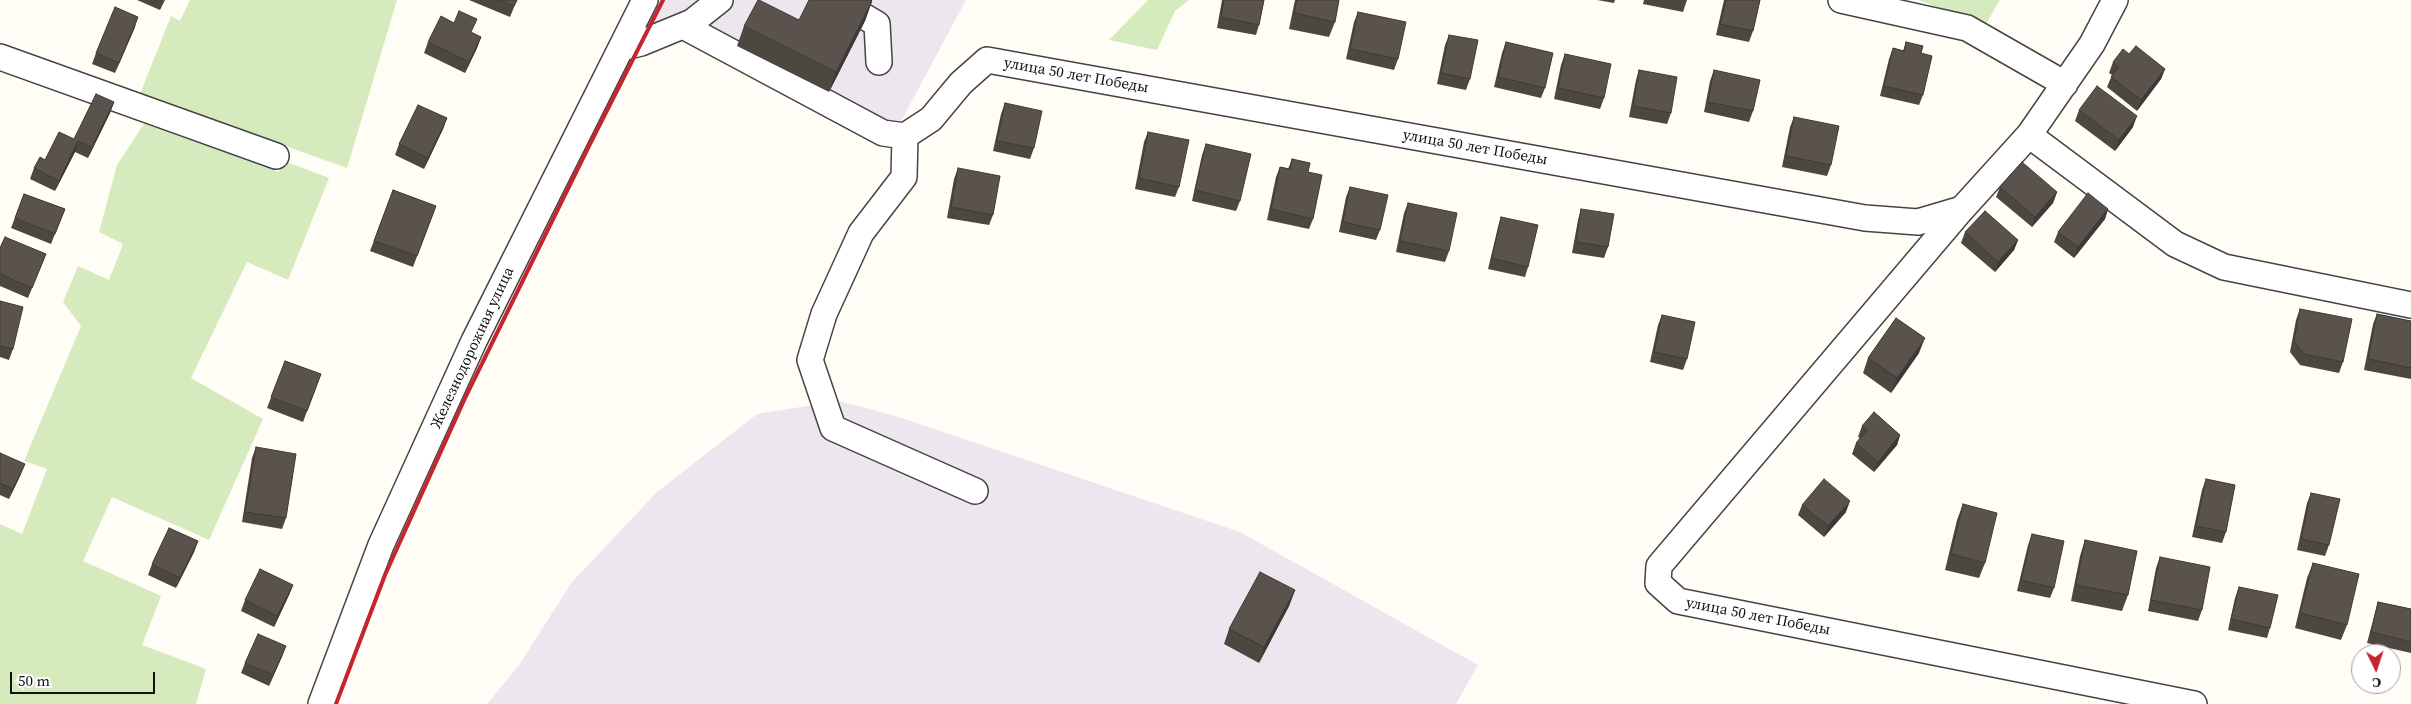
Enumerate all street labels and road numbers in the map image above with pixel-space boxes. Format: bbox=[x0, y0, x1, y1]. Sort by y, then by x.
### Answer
street label: улица 50 лет Победы bbox=[1002, 54, 1150, 98]
street label: улица 50 лет Победы bbox=[1401, 126, 1549, 170]
street label: Железнодорожная улица bbox=[428, 264, 518, 432]
street label: улица 50 лет Победы bbox=[1684, 594, 1832, 640]

